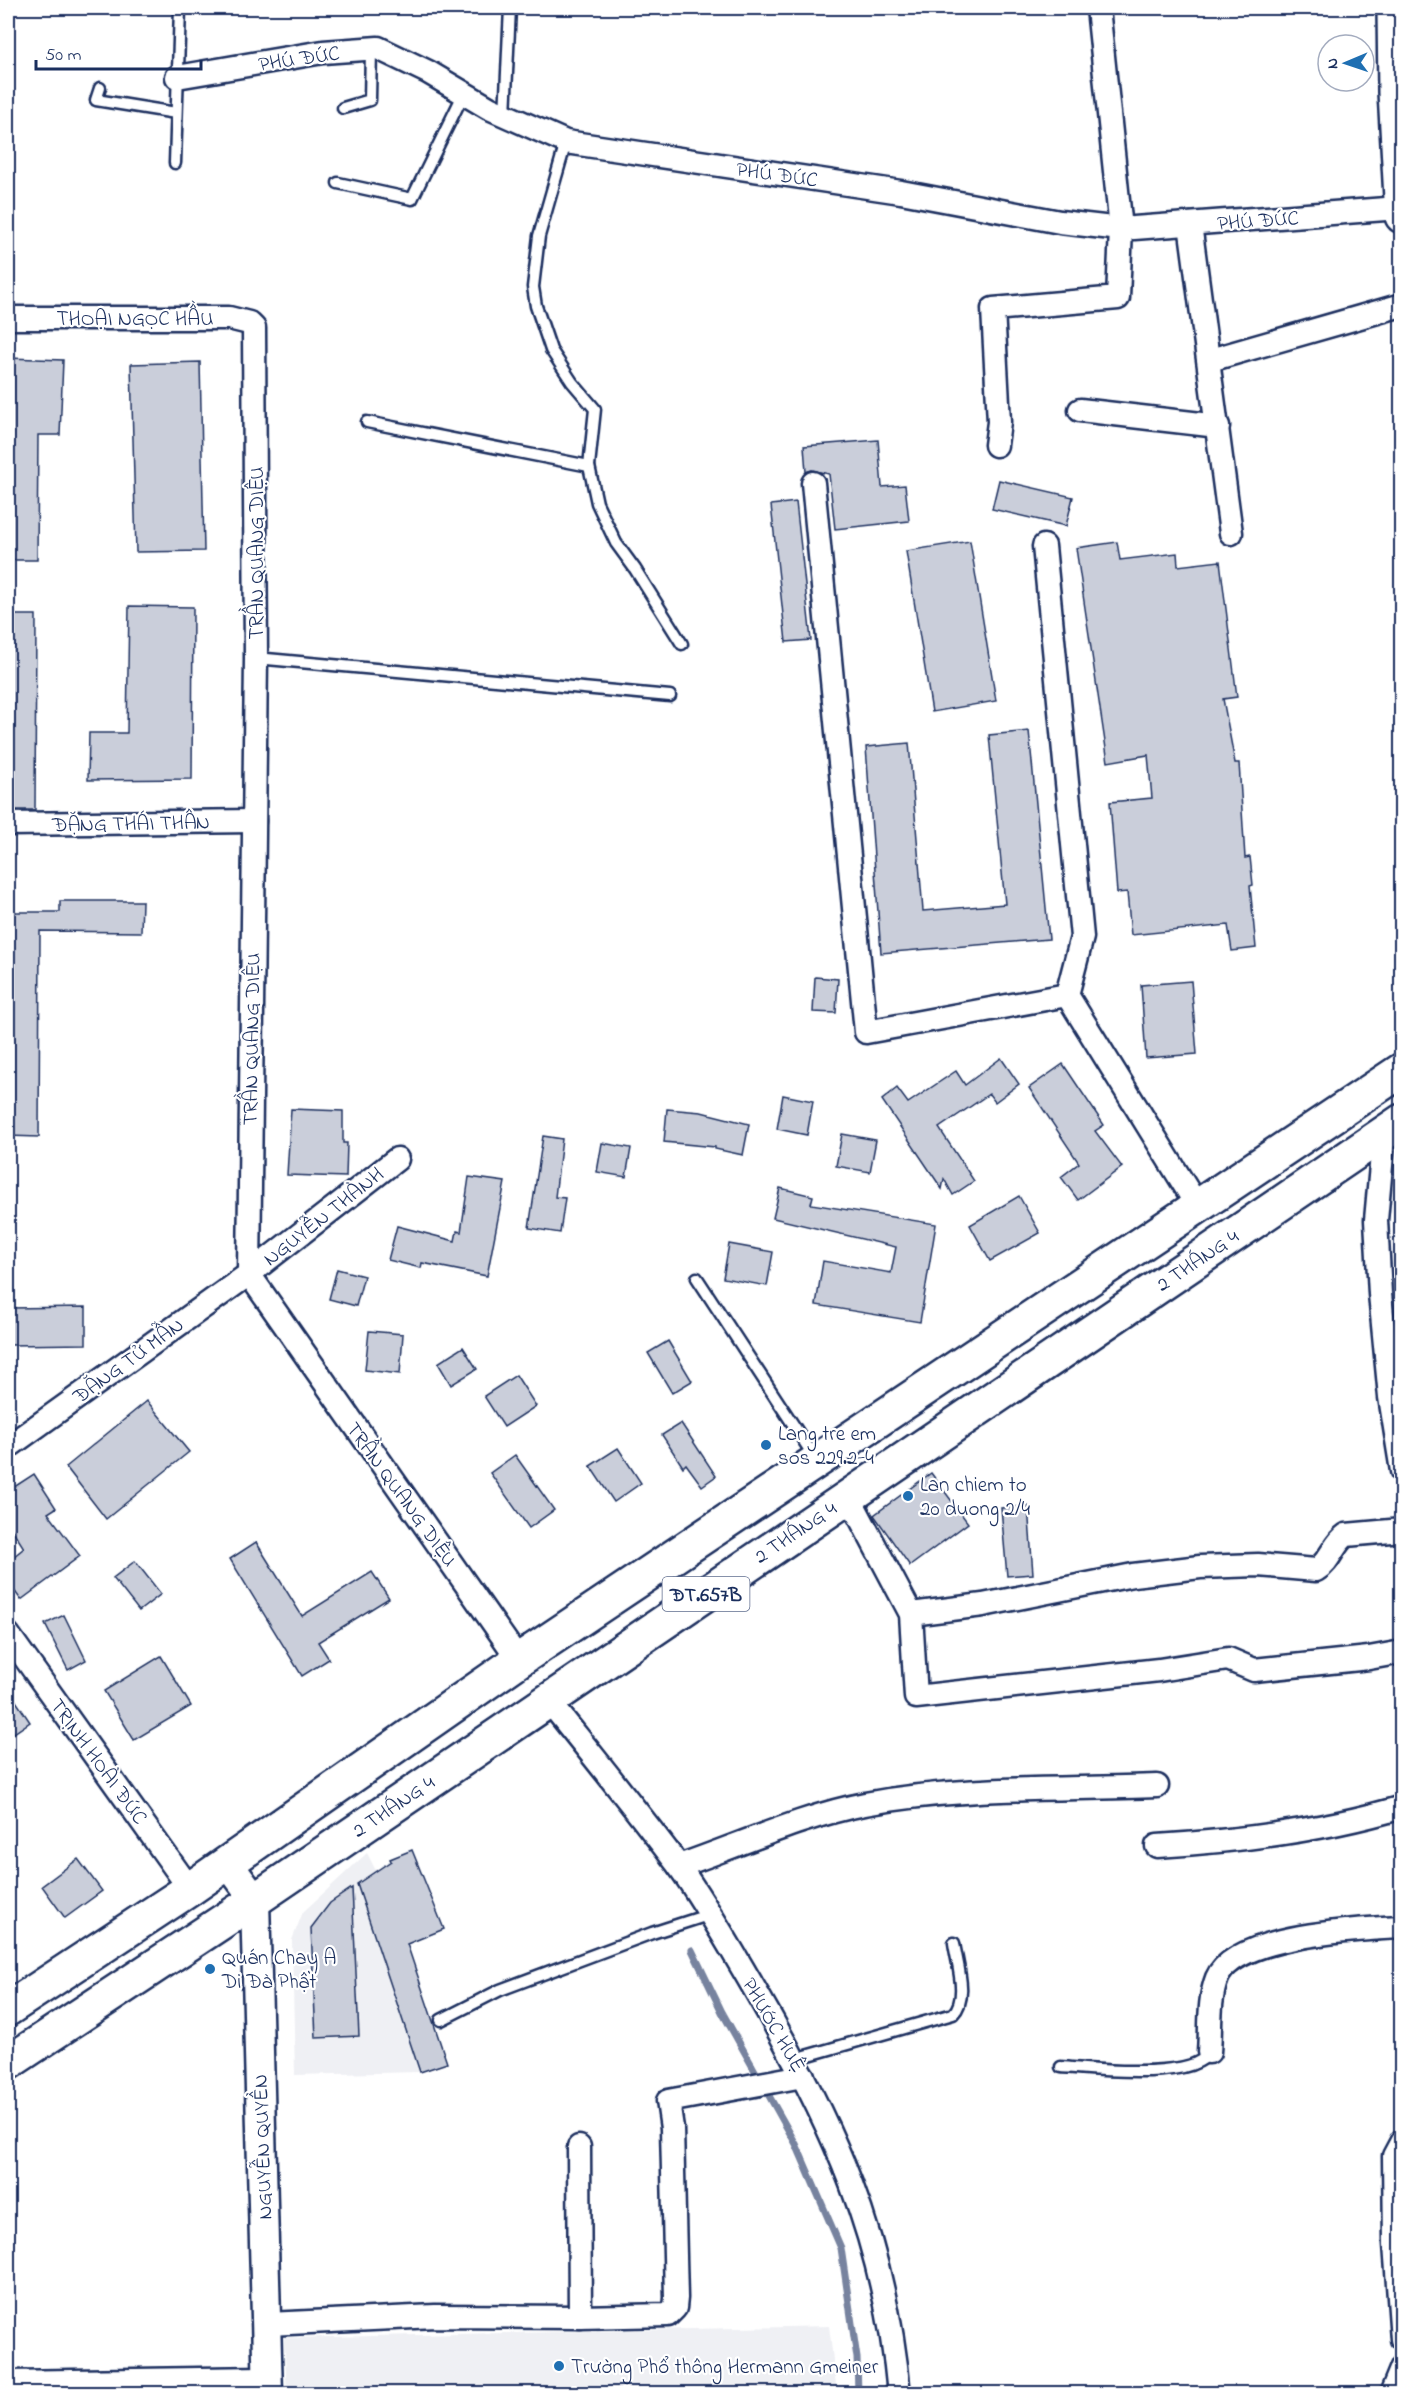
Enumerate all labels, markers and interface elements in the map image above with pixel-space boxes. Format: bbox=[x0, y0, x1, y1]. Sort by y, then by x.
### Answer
scale bar bbox=[36, 33, 201, 71]
north arrow bbox=[1316, 33, 1376, 93]
street label: PHÚ ĐỨC bbox=[257, 39, 342, 81]
text: 50 m bbox=[45, 43, 82, 69]
text: N bbox=[1321, 57, 1345, 69]
street label: PHÚ ĐỨC bbox=[734, 155, 819, 197]
street label: PHÚ ĐỨC bbox=[1216, 204, 1300, 240]
street label: THOẠI NGỌC HẦU bbox=[57, 300, 213, 335]
street label: TRẦN QUANG DIỆU bbox=[238, 467, 273, 639]
street label: ĐẶNG THÁI THÂN bbox=[51, 807, 210, 841]
street label: TRẦN QUANG DIỆU bbox=[231, 952, 270, 1126]
street label: NGUYỄN THÀNH bbox=[256, 1159, 391, 1274]
street label: 2 THÁNG 4 bbox=[1150, 1222, 1246, 1300]
street label: ĐẶNG TỬ MẪN bbox=[64, 1307, 191, 1413]
street label: TRẦN QUANG DIỆU bbox=[337, 1413, 467, 1574]
place label: Lang tre em sos 229.2-4 bbox=[778, 1420, 876, 1474]
marker: Lang tre em sos 229.2-4 bbox=[759, 1438, 773, 1452]
place label: Lan chiem to 20 duong 2/4 bbox=[920, 1471, 1030, 1527]
marker: Lan chiem to 20 duong 2/4 bbox=[901, 1489, 915, 1503]
street label: 2 THÁNG 4 bbox=[748, 1494, 844, 1572]
road number: ĐT.657B bbox=[662, 1577, 750, 1611]
street label: TRỊNH HOÀI ĐỨC bbox=[41, 1693, 153, 1831]
street label: 2 THÁNG 4 bbox=[346, 1768, 442, 1846]
place label: Quán Chay A Di Đà Phật bbox=[221, 1944, 336, 1998]
marker: Quán Chay A Di Đà Phật bbox=[203, 1962, 217, 1976]
street label: PHƯỚC HUỆ bbox=[733, 1973, 812, 2078]
street label: NGUYỄN QUYỀN bbox=[243, 2074, 282, 2220]
place label: Trường Phổ thông Hermann Gmeiner bbox=[571, 2353, 879, 2385]
marker: Trường Phổ thông Hermann Gmeiner bbox=[552, 2359, 566, 2373]

